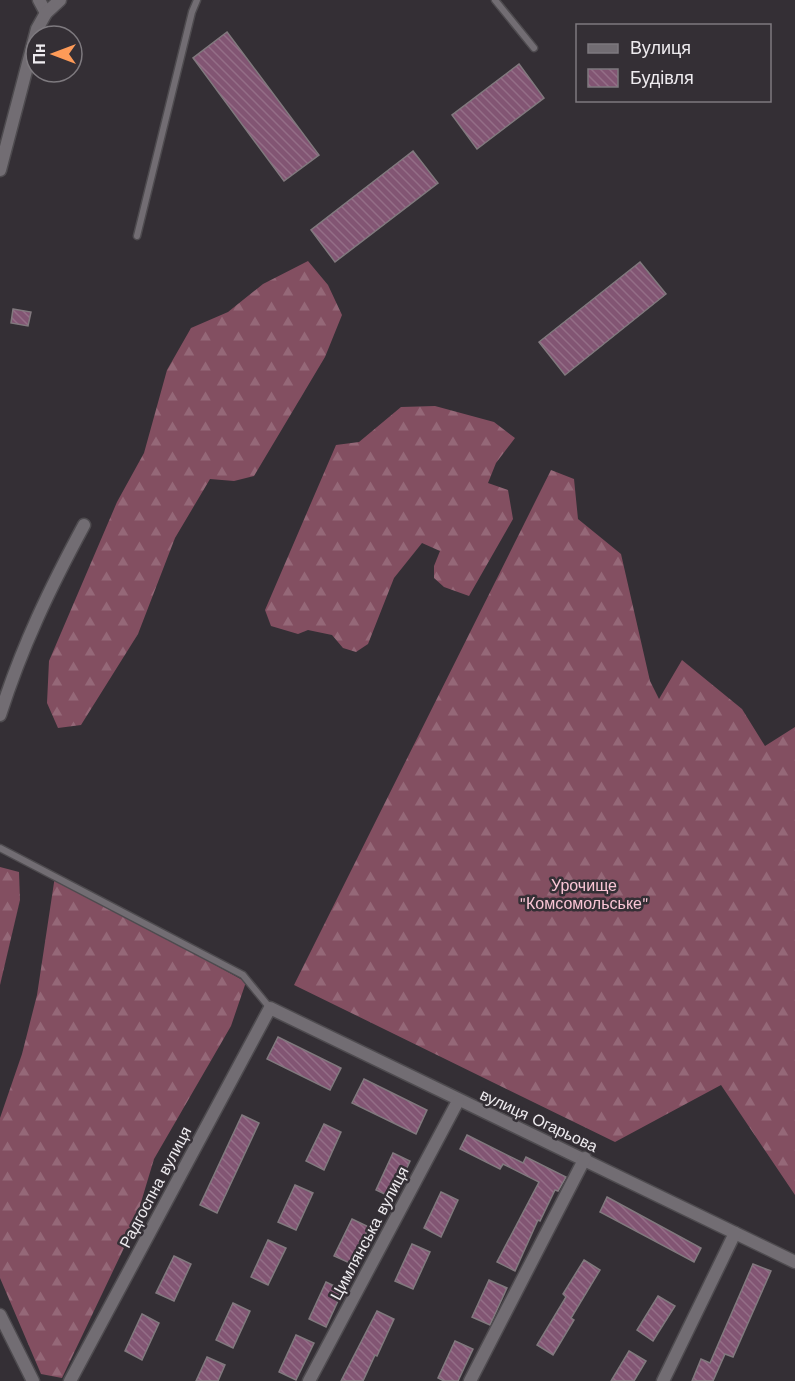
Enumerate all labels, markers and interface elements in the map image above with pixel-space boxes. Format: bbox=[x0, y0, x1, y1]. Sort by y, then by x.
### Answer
north arrow bbox=[24, 24, 84, 84]
legend bbox=[576, 24, 771, 102]
text: Вулиця bbox=[630, 37, 691, 58]
text: Пн bbox=[30, 43, 49, 65]
text: Будівля bbox=[630, 67, 694, 88]
park label: Урочище "Комсомольське" bbox=[520, 876, 648, 913]
street label: вулиця Огарьова bbox=[477, 1085, 601, 1156]
street label: Радгоспна вулиця bbox=[115, 1123, 195, 1251]
street label: Цимлянська вулиця bbox=[326, 1163, 413, 1303]

